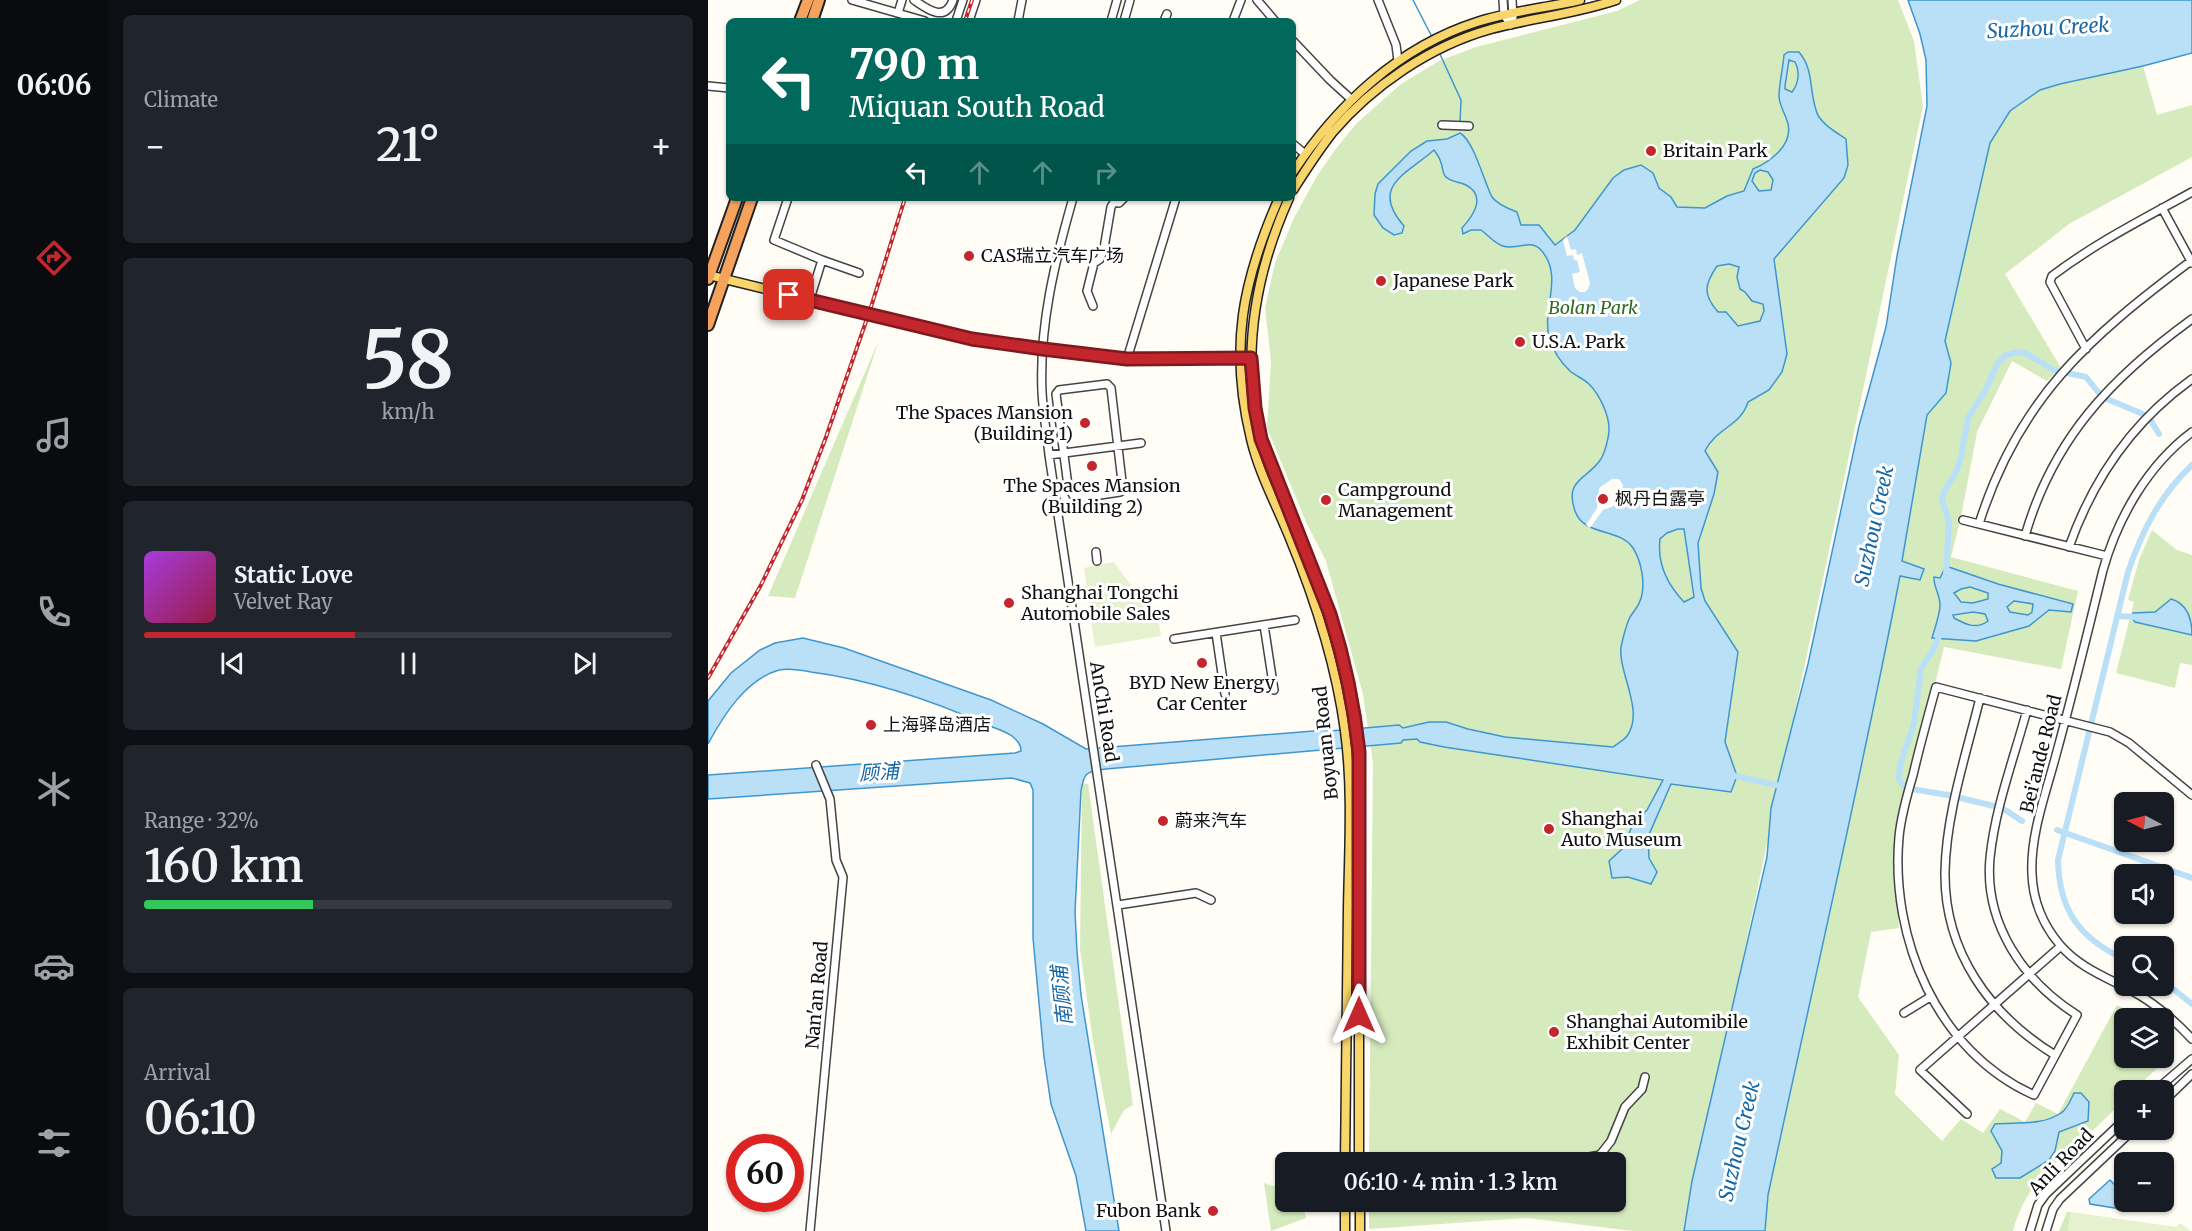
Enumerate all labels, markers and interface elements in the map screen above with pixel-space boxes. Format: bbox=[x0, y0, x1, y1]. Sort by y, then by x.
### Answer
water label: Suzhou Creek bbox=[1986, 12, 2110, 43]
text: 790 m bbox=[849, 38, 979, 90]
icon: left bbox=[750, 42, 828, 120]
text: 06:06 bbox=[17, 68, 91, 102]
text: Climate bbox=[144, 87, 218, 112]
text: Miquan South Road bbox=[849, 90, 1105, 124]
text: 21° bbox=[376, 117, 440, 173]
text: − bbox=[144, 126, 166, 167]
text: + bbox=[650, 126, 672, 167]
place label: Britain Park bbox=[1663, 139, 1768, 162]
marker: Britain Park bbox=[1644, 144, 1658, 158]
icon: left bbox=[900, 156, 933, 189]
icon: ahead bbox=[963, 156, 996, 189]
icon: ahead bbox=[1026, 156, 1059, 189]
icon: right bbox=[1089, 156, 1122, 189]
icon: directions bbox=[33, 237, 75, 279]
place label: CAS瑞立汽车广场 bbox=[981, 244, 1124, 267]
marker: CAS瑞立汽车广场 bbox=[962, 249, 976, 263]
pin bbox=[763, 269, 814, 320]
place label: Japanese Park bbox=[1392, 269, 1514, 292]
marker: Japanese Park bbox=[1374, 274, 1388, 288]
icon: arrive bbox=[772, 278, 805, 311]
park label: Bolan Park bbox=[1548, 296, 1638, 319]
text: 58 bbox=[362, 311, 454, 409]
place label: U.S.A. Park bbox=[1532, 330, 1626, 353]
marker: U.S.A. Park bbox=[1513, 335, 1527, 349]
text: km/h bbox=[382, 399, 434, 424]
place label: The Spaces Mansion (Building 1) bbox=[896, 401, 1073, 445]
icon: music bbox=[33, 414, 75, 456]
marker: The Spaces Mansion (Building 1) bbox=[1078, 416, 1092, 430]
marker: The Spaces Mansion (Building 2) bbox=[1085, 459, 1099, 473]
water label: Suzhou Creek bbox=[1849, 463, 1898, 588]
place label: The Spaces Mansion (Building 2) bbox=[1003, 474, 1181, 518]
place label: Campground Management bbox=[1338, 478, 1453, 522]
place label: 枫丹白露亭 bbox=[1615, 487, 1705, 510]
marker: 枫丹白露亭 bbox=[1596, 492, 1610, 506]
marker: Campground Management bbox=[1319, 493, 1333, 507]
text: Static Love bbox=[234, 561, 353, 589]
place label: Shanghai Tongchi Automobile Sales bbox=[1020, 581, 1179, 625]
text: Velvet Ray bbox=[234, 589, 333, 614]
icon: phone bbox=[33, 591, 75, 633]
marker: Shanghai Tongchi Automobile Sales bbox=[1002, 596, 1016, 610]
icon: previous bbox=[216, 647, 249, 680]
icon: pause bbox=[392, 647, 425, 680]
icon: next bbox=[568, 647, 601, 680]
marker: BYD New Energy Car Center bbox=[1195, 656, 1209, 670]
street label: AnChi Road bbox=[1085, 659, 1124, 764]
place label: BYD New Energy Car Center bbox=[1129, 671, 1276, 715]
street label: Boyuan Road bbox=[1308, 685, 1343, 801]
street label: Bei'ande Road bbox=[2015, 692, 2066, 816]
place label: 上海驿岛酒店 bbox=[883, 713, 991, 736]
marker: 上海驿岛酒店 bbox=[864, 718, 878, 732]
water label: 顾浦 bbox=[858, 757, 903, 785]
icon: climate bbox=[33, 768, 75, 810]
north arrow bbox=[2114, 792, 2174, 852]
map controls bbox=[2114, 792, 2174, 1212]
place label: Shanghai Auto Museum bbox=[1560, 807, 1682, 851]
text: Range · 32% bbox=[144, 808, 259, 833]
place label: 蔚来汽车 bbox=[1175, 809, 1247, 832]
marker: 蔚来汽车 bbox=[1156, 814, 1170, 828]
marker: Shanghai Auto Museum bbox=[1542, 822, 1556, 836]
text: 160 km bbox=[144, 838, 304, 894]
button: sound bbox=[2114, 864, 2174, 924]
button: search bbox=[2114, 936, 2174, 996]
street label: Nan'an Road bbox=[800, 940, 833, 1050]
icon: car bbox=[33, 945, 75, 987]
water label: 南顾浦 bbox=[1046, 962, 1077, 1027]
position arrow bbox=[1327, 983, 1391, 1047]
button: layers bbox=[2114, 1008, 2174, 1068]
place label: Shanghai Automibile Exhibit Center bbox=[1566, 1010, 1748, 1054]
marker: Shanghai Automibile Exhibit Center bbox=[1547, 1025, 1561, 1039]
text: Arrival bbox=[144, 1060, 211, 1085]
water label: Suzhou Creek bbox=[1713, 1078, 1764, 1203]
button: + bbox=[2114, 1080, 2174, 1140]
text: 06:10 bbox=[144, 1090, 257, 1146]
icon: filters bbox=[33, 1122, 75, 1164]
street label: Anli Road bbox=[2022, 1123, 2098, 1201]
speed limit sign: 60 bbox=[726, 1134, 804, 1212]
button: − bbox=[2114, 1152, 2174, 1212]
text: 06:10 · 4 min · 1.3 km bbox=[1343, 1168, 1558, 1196]
place label: Fubon Bank bbox=[1096, 1199, 1202, 1222]
marker: Fubon Bank bbox=[1206, 1204, 1220, 1218]

